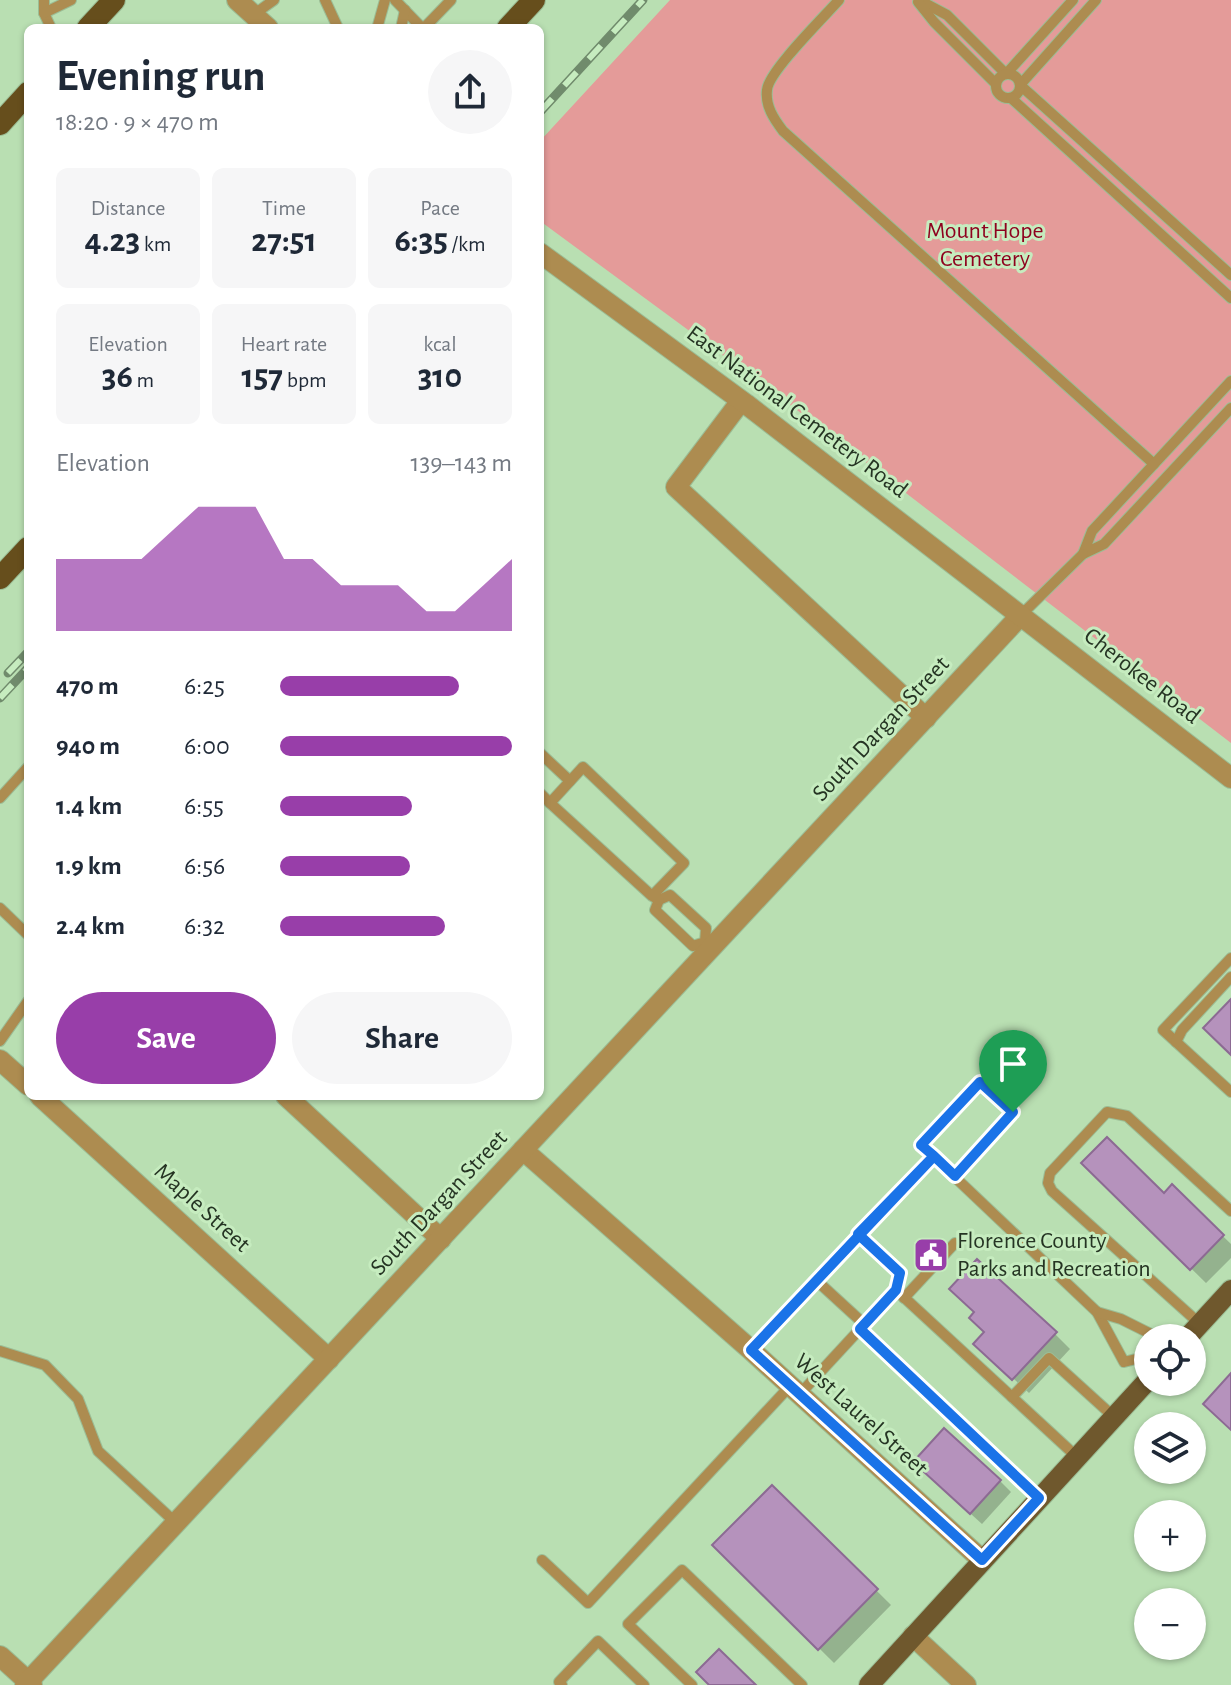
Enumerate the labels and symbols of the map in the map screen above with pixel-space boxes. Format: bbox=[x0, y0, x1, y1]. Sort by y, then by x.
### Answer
park label: Mount Hope Cemetery bbox=[926, 219, 1044, 271]
street label: East National Cemetery Road bbox=[682, 321, 912, 503]
street label: Cherokee Road bbox=[1079, 623, 1205, 729]
street label: South Dargan Street bbox=[808, 652, 954, 806]
pin bbox=[979, 1030, 1047, 1112]
street label: South Dargan Street bbox=[366, 1126, 512, 1280]
street label: Maple Street bbox=[150, 1159, 255, 1257]
place label: Florence County Parks and Recreation bbox=[957, 1229, 1151, 1281]
public building icon: Florence County Parks and Recreation bbox=[912, 1236, 950, 1274]
street label: West Laurel Street bbox=[790, 1349, 933, 1481]

